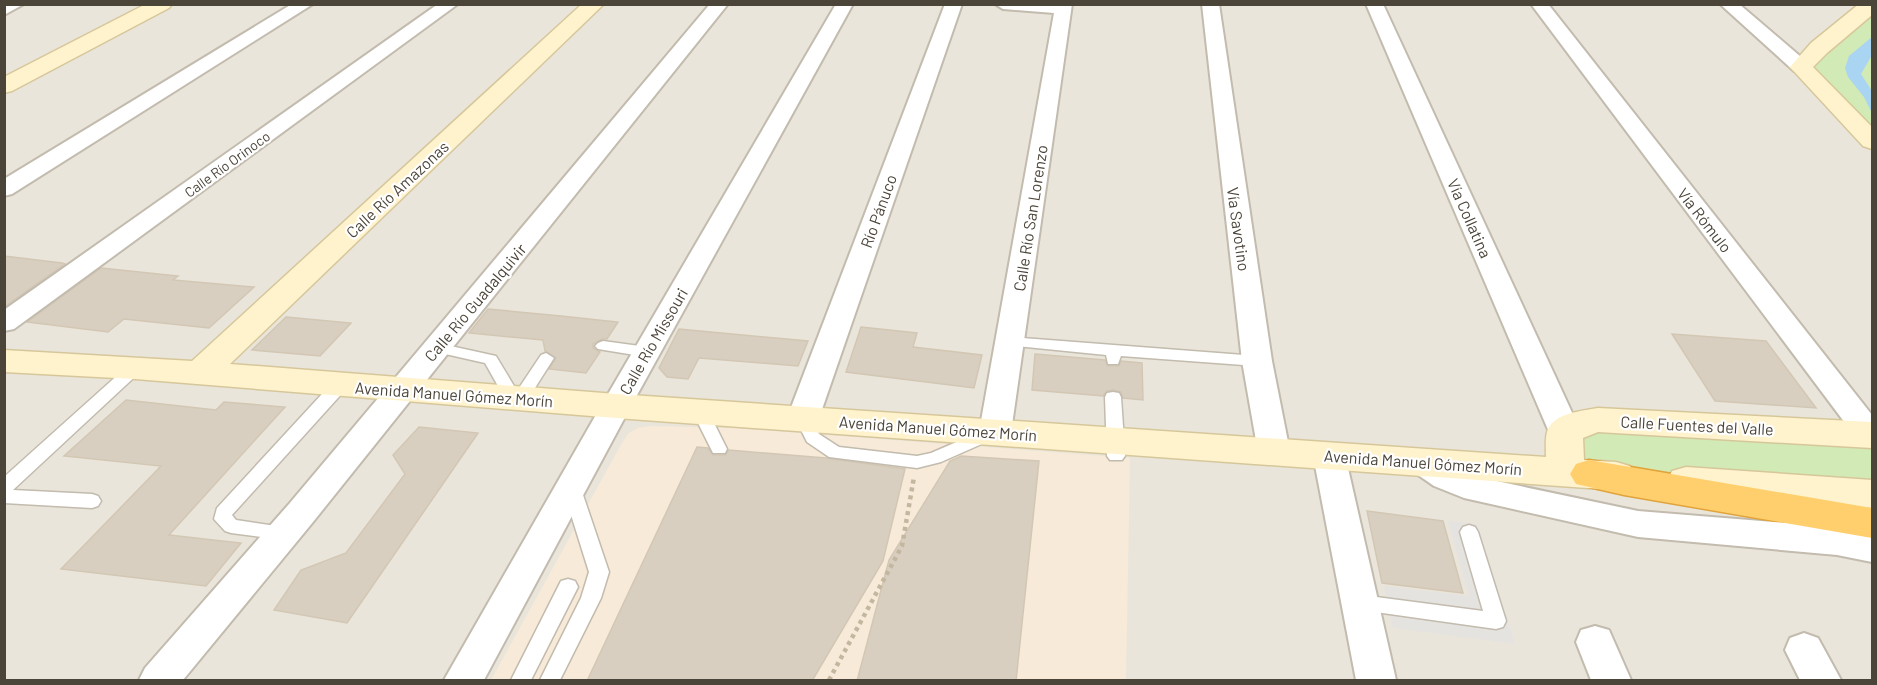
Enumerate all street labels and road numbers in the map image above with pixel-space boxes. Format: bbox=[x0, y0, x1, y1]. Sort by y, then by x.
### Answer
street label: Calle Río Orinoco bbox=[181, 127, 273, 201]
street label: Calle Río Amazonas bbox=[342, 137, 452, 241]
street label: Calle Río San Lorenzo bbox=[1009, 144, 1051, 292]
street label: Río Pánuco bbox=[856, 172, 900, 250]
street label: Vía Collatina bbox=[1444, 175, 1496, 261]
street label: Vía Rómulo bbox=[1674, 184, 1736, 256]
street label: Vía Savotino bbox=[1224, 186, 1254, 272]
street label: Calle Río Guadalquivir bbox=[420, 239, 530, 365]
street label: Calle Río Missouri bbox=[615, 284, 691, 398]
street label: Avenida Manuel Gómez Morín bbox=[354, 378, 554, 410]
street label: Avenida Manuel Gómez Morín bbox=[838, 412, 1038, 444]
street label: Calle Fuentes del Valle bbox=[1620, 412, 1774, 438]
street label: Avenida Manuel Gómez Morín bbox=[1323, 446, 1523, 478]

